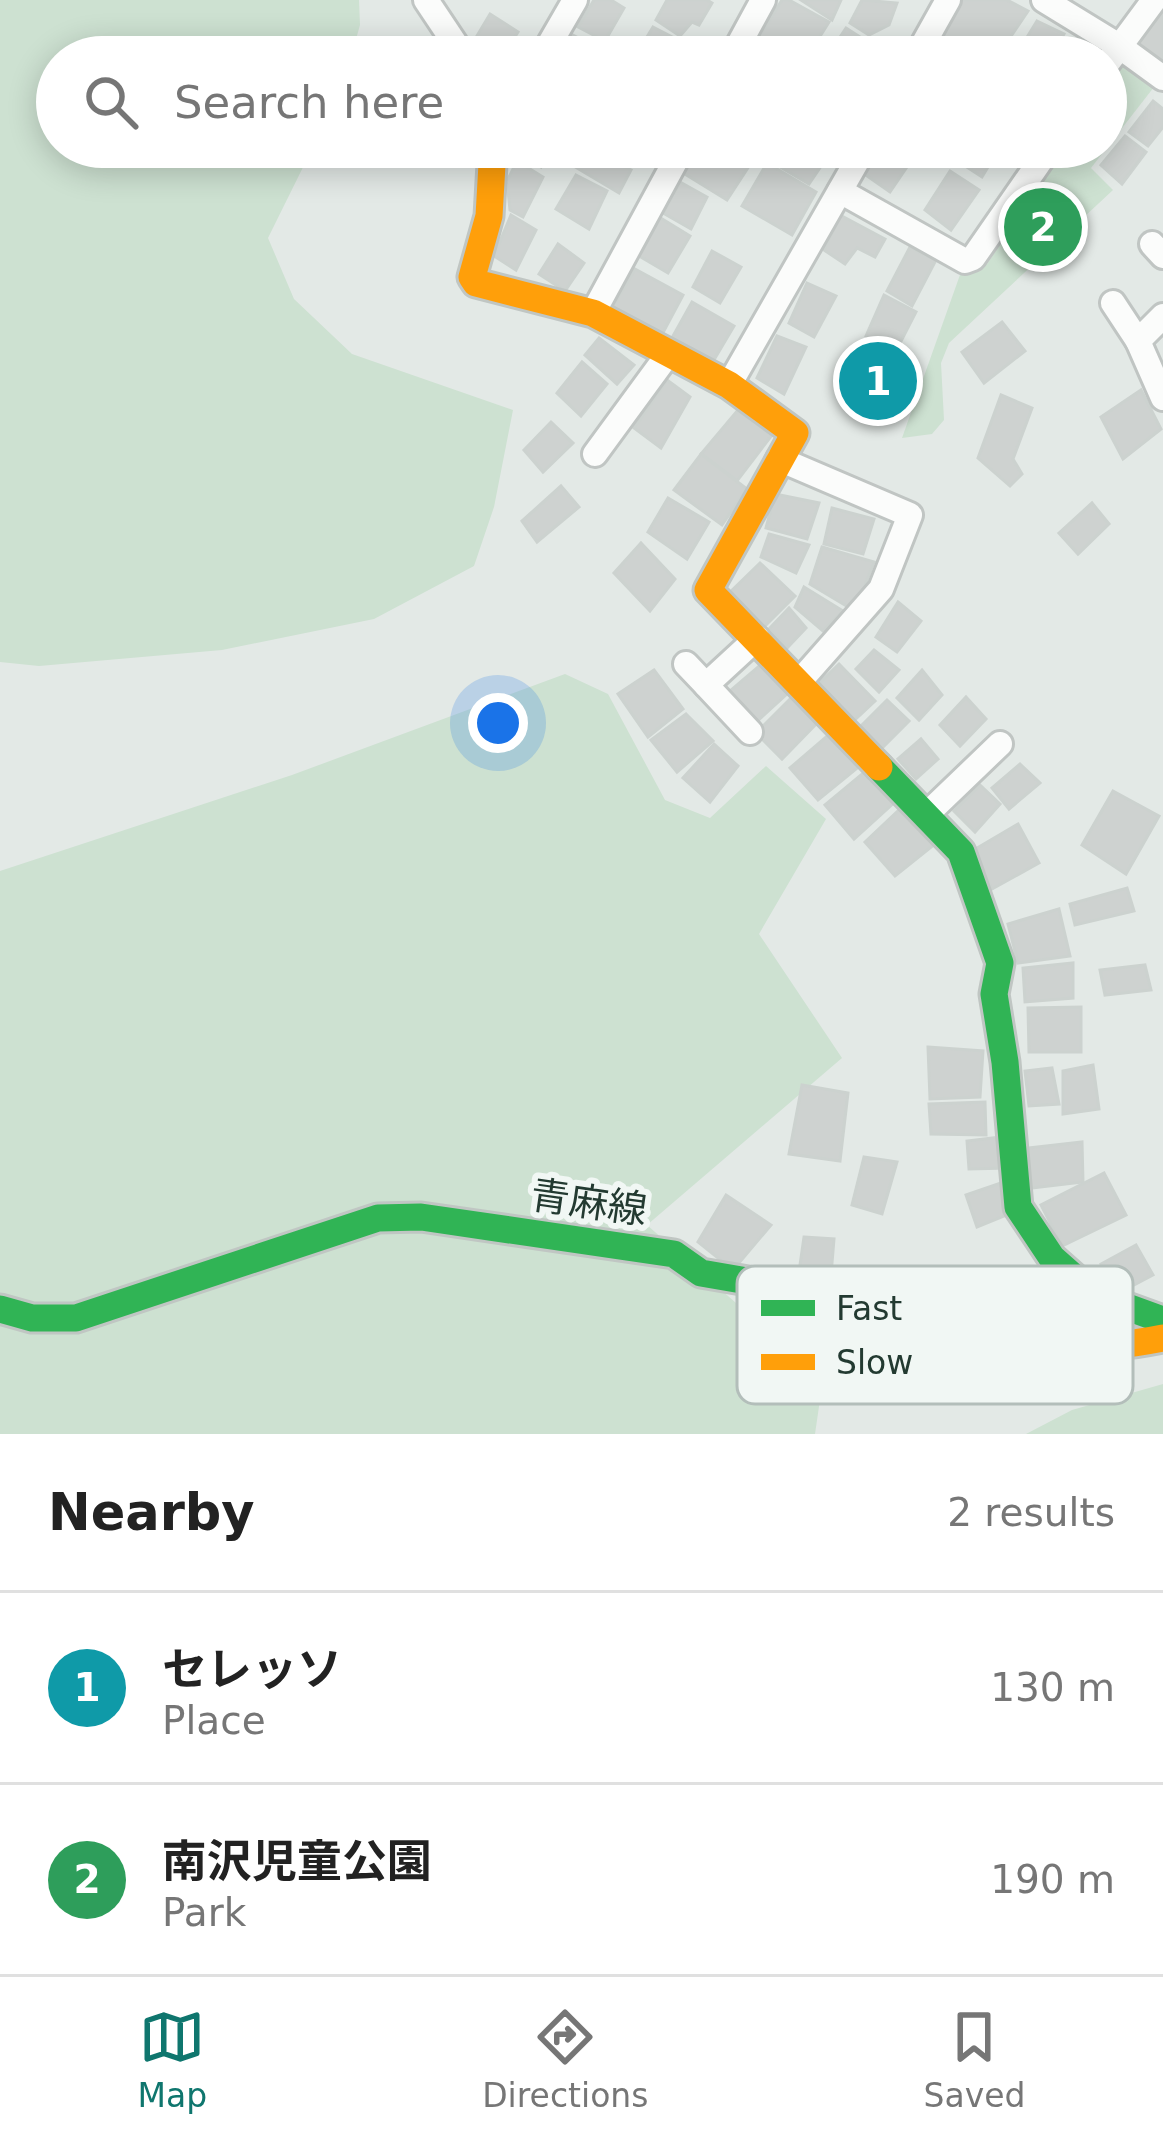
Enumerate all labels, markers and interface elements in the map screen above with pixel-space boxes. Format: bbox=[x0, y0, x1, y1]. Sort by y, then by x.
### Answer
search box bbox=[36, 36, 1127, 168]
icon: search bbox=[78, 69, 144, 135]
text: Search here bbox=[174, 76, 444, 129]
pin: 2 bbox=[1004, 182, 1082, 272]
pin: 1 bbox=[839, 336, 917, 426]
your location bbox=[468, 693, 528, 753]
street label: 青麻線 bbox=[528, 1172, 650, 1233]
legend bbox=[737, 1266, 1133, 1404]
text: Fast bbox=[836, 1289, 902, 1328]
text: Slow bbox=[836, 1343, 913, 1382]
text: Nearby bbox=[48, 1483, 255, 1542]
text: 2 results bbox=[947, 1490, 1115, 1535]
text: セレッソ bbox=[162, 1643, 342, 1696]
text: 1 bbox=[73, 1665, 101, 1710]
text: 130 m bbox=[990, 1665, 1115, 1710]
text: Place bbox=[162, 1698, 266, 1743]
text: 南沢児童公園 bbox=[162, 1835, 432, 1888]
text: 2 bbox=[73, 1857, 101, 1902]
text: 190 m bbox=[990, 1857, 1115, 1902]
text: Park bbox=[162, 1890, 246, 1935]
tab: Map bbox=[138, 2004, 207, 2115]
tab: Directions bbox=[482, 2004, 648, 2115]
tab: Saved bbox=[924, 2004, 1025, 2115]

